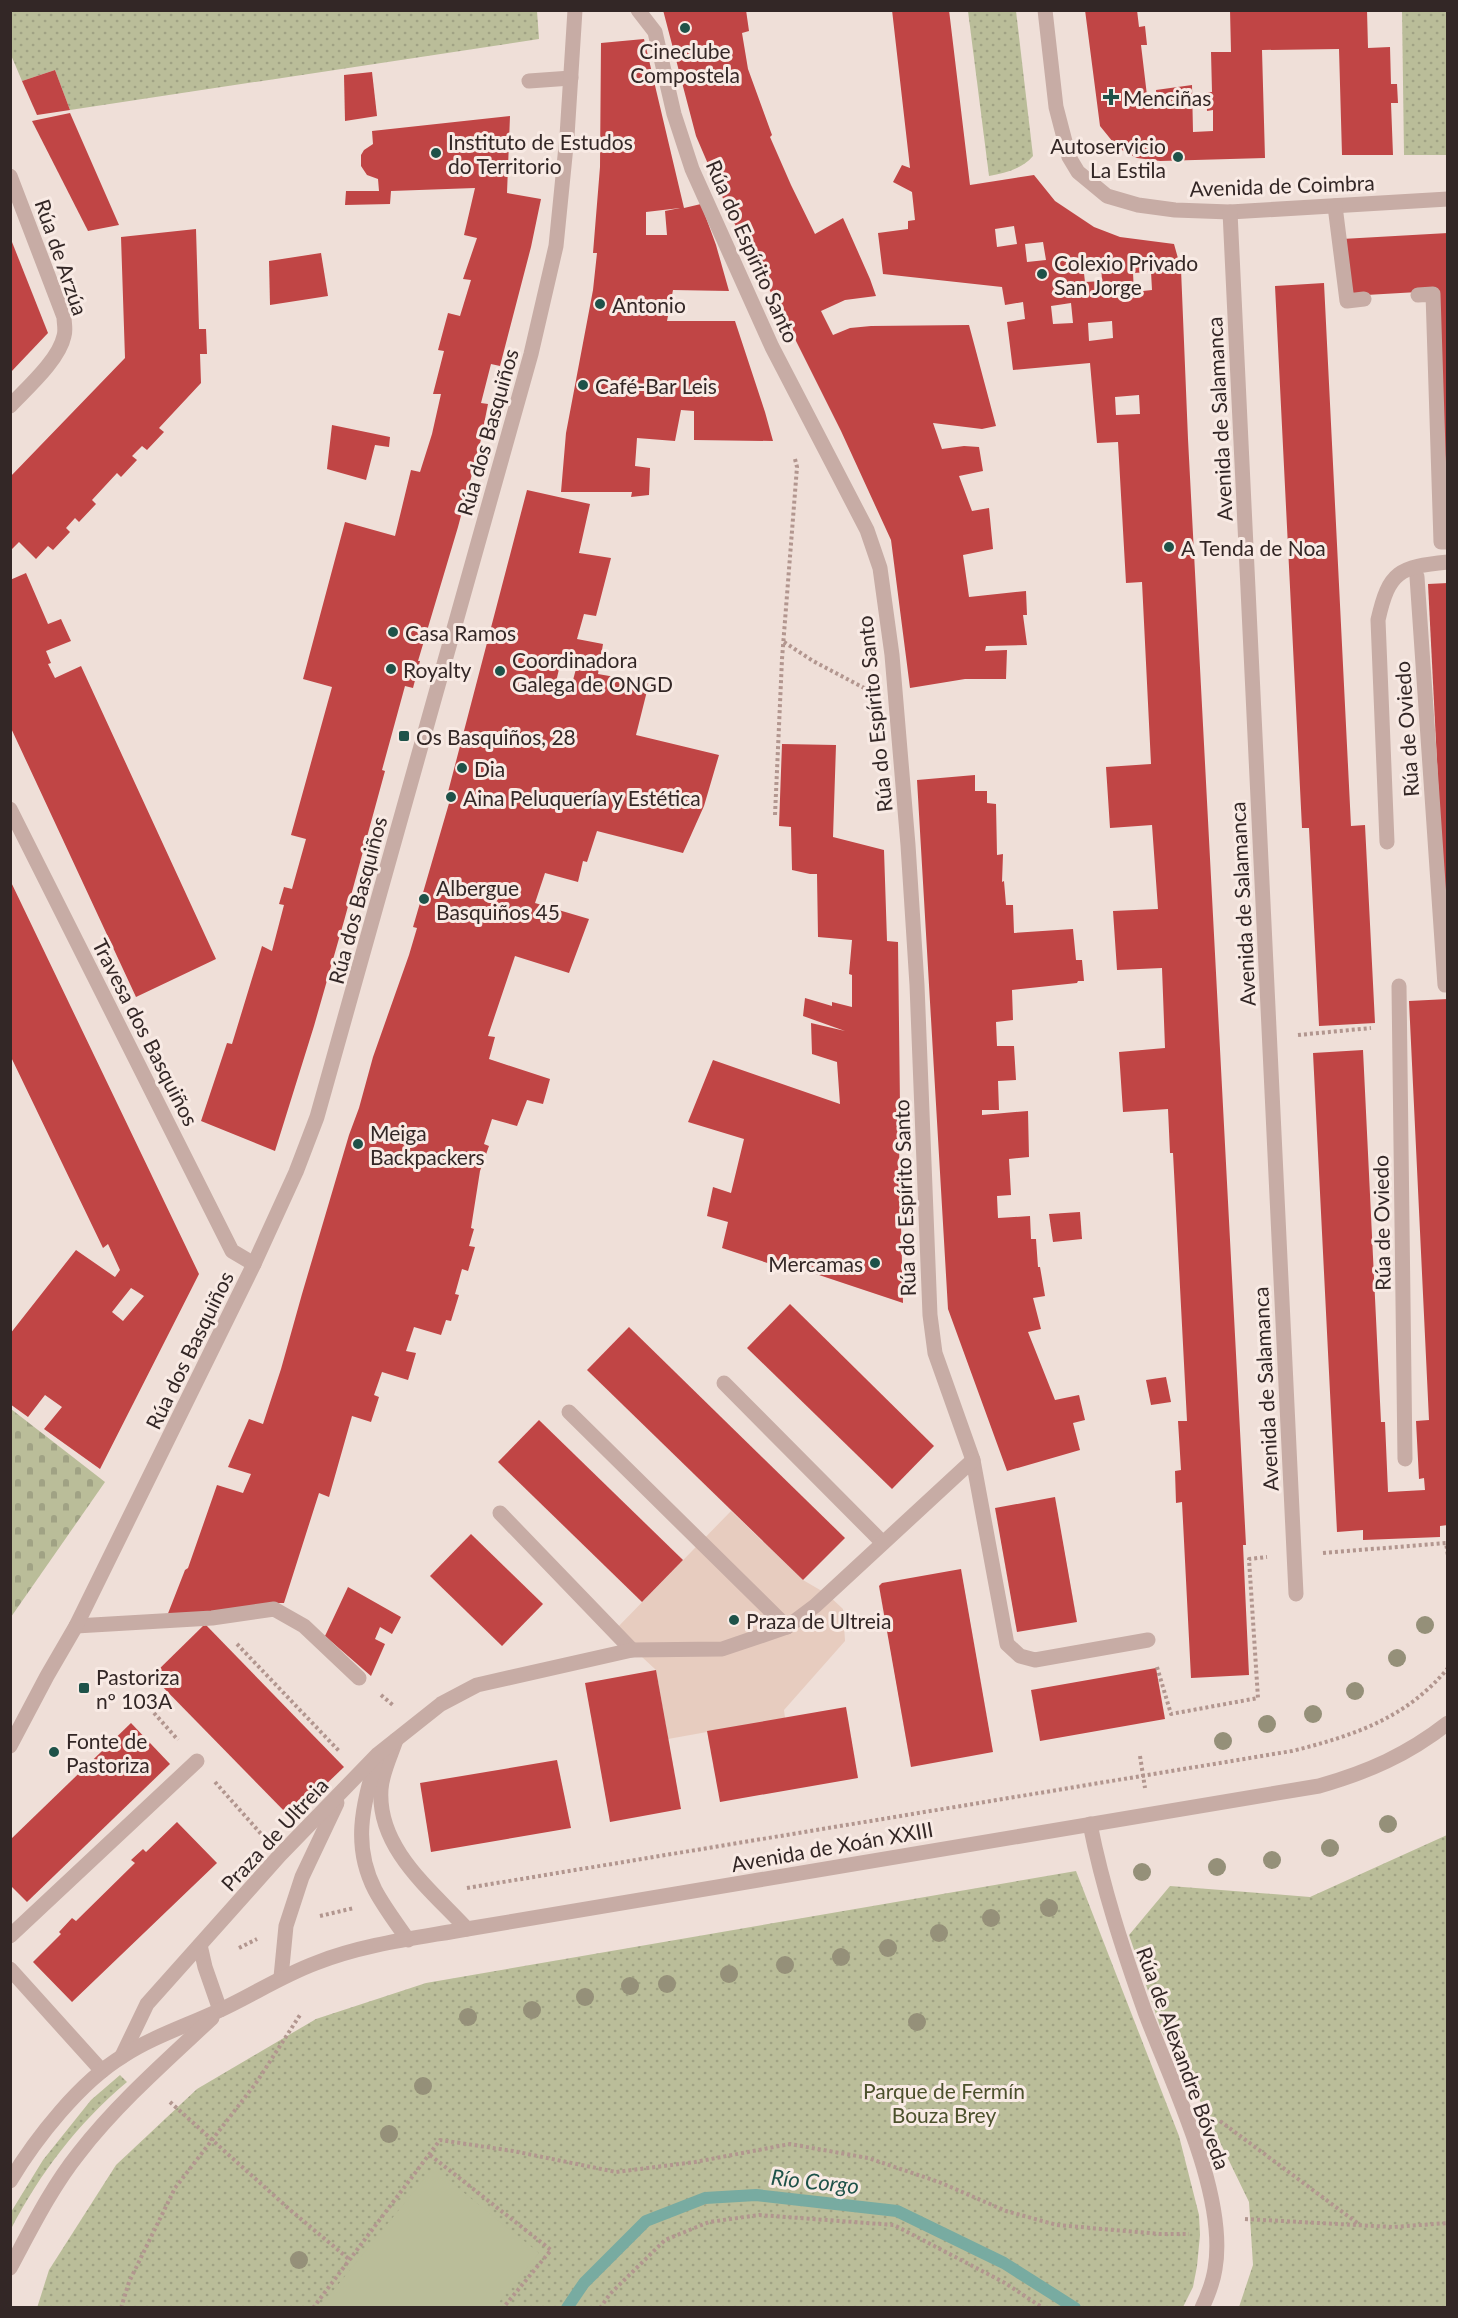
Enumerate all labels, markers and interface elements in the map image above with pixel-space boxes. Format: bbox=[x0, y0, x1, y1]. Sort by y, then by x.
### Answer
marker: Cineclube Compostela bbox=[678, 21, 692, 35]
place label: Cineclube Compostela bbox=[630, 38, 740, 87]
place label: Menciñas bbox=[1123, 85, 1211, 110]
marker: Menciñas bbox=[1104, 90, 1118, 104]
place label: Instituto de Estudos do Territorio bbox=[448, 129, 633, 178]
place label: Autoservicio La Estila bbox=[1050, 133, 1166, 182]
marker: Instituto de Estudos do Territorio bbox=[429, 146, 443, 160]
marker: Autoservicio La Estila bbox=[1171, 150, 1185, 164]
street label: Rúa do Espírito Santo bbox=[701, 156, 805, 346]
street label: Avenida de Coimbra bbox=[1189, 169, 1375, 201]
street label: Rúa de Arzúa bbox=[30, 196, 94, 318]
place label: Colexio Privado San Jorge bbox=[1054, 250, 1198, 299]
marker: Colexio Privado San Jorge bbox=[1035, 267, 1049, 281]
place label: Antonio bbox=[612, 292, 686, 317]
marker: Antonio bbox=[593, 297, 607, 311]
street label: Avenida de Salamanca bbox=[1201, 316, 1237, 522]
street label: Rúa dos Basquiños bbox=[451, 346, 523, 518]
place label: Café-Bar Leis bbox=[595, 373, 717, 398]
marker: Café-Bar Leis bbox=[576, 378, 590, 392]
place label: A Tenda de Noa bbox=[1181, 535, 1326, 560]
marker: A Tenda de Noa bbox=[1162, 540, 1176, 554]
street label: Rúa do Espírito Santo bbox=[851, 615, 897, 813]
place label: Casa Ramos bbox=[405, 620, 516, 645]
marker: Casa Ramos bbox=[386, 625, 400, 639]
place label: Coordinadora Galega de ONGD bbox=[512, 647, 673, 696]
place label: Royalty bbox=[403, 657, 472, 682]
street label: Rúa de Oviedo bbox=[1389, 660, 1423, 798]
marker: Royalty bbox=[384, 662, 398, 676]
marker: Coordinadora Galega de ONGD bbox=[493, 664, 507, 678]
place label: Os Basquiños, 28 bbox=[416, 724, 576, 749]
marker: Os Basquiños, 28 bbox=[397, 729, 411, 743]
place label: Dia bbox=[474, 756, 505, 781]
marker: Dia bbox=[455, 761, 469, 775]
place label: Aina Peluquería y Estética bbox=[463, 785, 701, 810]
marker: Aina Peluquería y Estética bbox=[444, 790, 458, 804]
street label: Avenida de Salamanca bbox=[1224, 801, 1260, 1007]
street label: Rúa dos Basquiños bbox=[323, 813, 391, 987]
place label: Albergue Basquiños 45 bbox=[436, 875, 560, 924]
marker: Albergue Basquiños 45 bbox=[417, 892, 431, 906]
street label: Travesa dos Basquiños bbox=[88, 934, 204, 1130]
street label: Rúa do Espírito Santo bbox=[888, 1099, 920, 1297]
place label: Meiga Backpackers bbox=[370, 1120, 485, 1169]
marker: Meiga Backpackers bbox=[351, 1137, 365, 1151]
street label: Rúa de Oviedo bbox=[1367, 1155, 1395, 1291]
place label: Mercamas bbox=[768, 1251, 863, 1276]
marker: Mercamas bbox=[868, 1256, 882, 1270]
street label: Rúa dos Basquiños bbox=[140, 1267, 238, 1433]
street label: Avenida de Salamanca bbox=[1247, 1286, 1283, 1492]
place label: Praza de Ultreia bbox=[746, 1608, 891, 1633]
marker: Praza de Ultreia bbox=[727, 1613, 741, 1627]
place label: Pastoriza nº 103A bbox=[96, 1664, 180, 1713]
marker: Pastoriza nº 103A bbox=[77, 1681, 91, 1695]
place label: Fonte de Pastoriza bbox=[66, 1728, 150, 1777]
marker: Fonte de Pastoriza bbox=[47, 1745, 61, 1759]
street label: Praza de Ultreia bbox=[215, 1772, 333, 1896]
street label: Avenida de Xoán XXIII bbox=[729, 1816, 935, 1876]
street label: Rúa de Alexandre Bóveda bbox=[1132, 1943, 1236, 2173]
park label: Parque de Fermín Bouza Brey bbox=[863, 2078, 1025, 2127]
water label: Río Corgo bbox=[770, 2163, 860, 2199]

